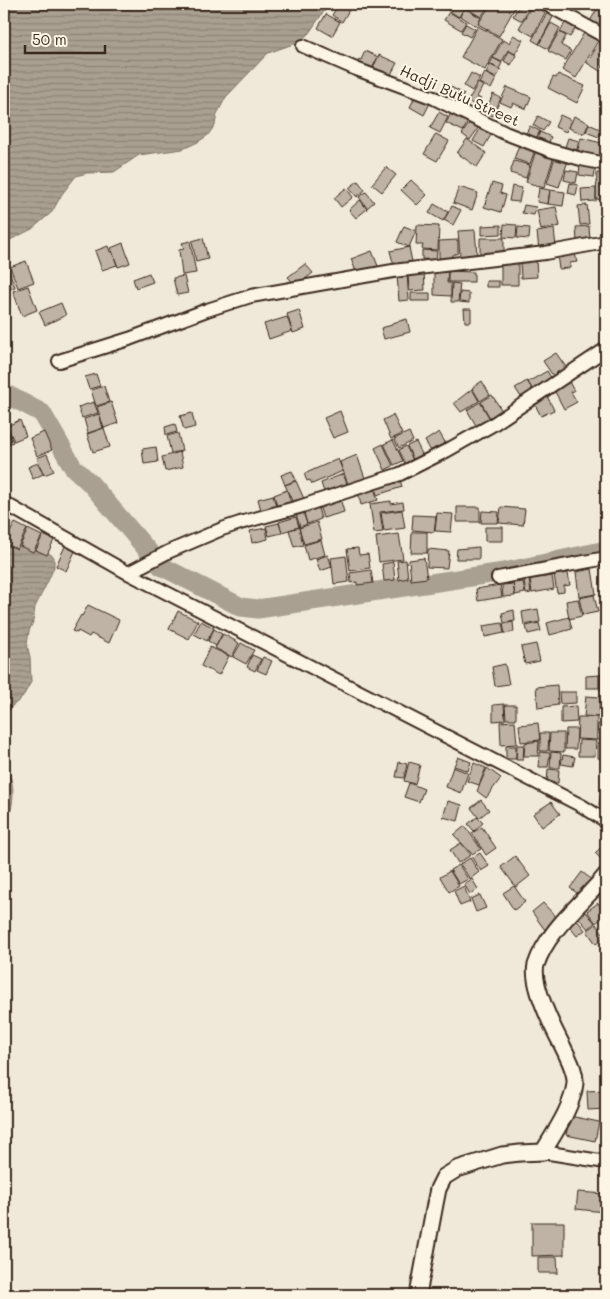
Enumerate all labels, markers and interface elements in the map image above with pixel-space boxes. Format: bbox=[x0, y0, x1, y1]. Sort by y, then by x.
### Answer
scale bar bbox=[25, 22, 105, 54]
text: 50 m bbox=[32, 29, 67, 49]
street label: Hadji Butu Street bbox=[397, 60, 523, 130]

